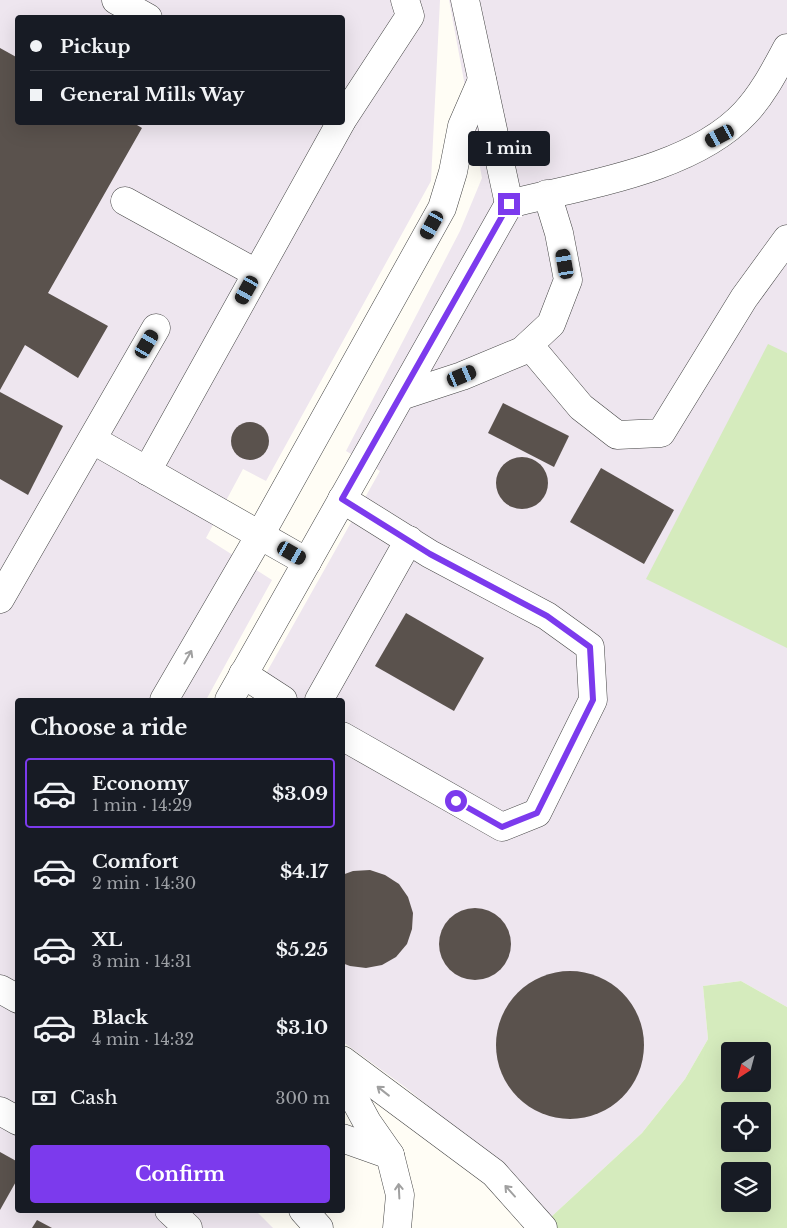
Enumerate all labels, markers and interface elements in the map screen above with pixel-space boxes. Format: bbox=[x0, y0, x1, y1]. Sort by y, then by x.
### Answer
text: Pickup bbox=[60, 35, 131, 58]
text: General Mills Way bbox=[60, 83, 245, 106]
car bbox=[703, 122, 736, 150]
callout: 1 min bbox=[468, 132, 550, 166]
text: 1 min bbox=[486, 138, 532, 158]
route end bbox=[498, 193, 520, 215]
car bbox=[418, 208, 445, 242]
car bbox=[555, 248, 574, 280]
car bbox=[233, 273, 260, 307]
car bbox=[133, 327, 160, 361]
car bbox=[445, 363, 478, 389]
car bbox=[275, 539, 308, 567]
one-way arrow bbox=[183, 650, 193, 665]
text: Choose a ride bbox=[30, 714, 187, 741]
icon: car bbox=[32, 771, 77, 816]
text: Economy bbox=[92, 772, 189, 795]
text: $3.09 bbox=[272, 782, 328, 805]
route start bbox=[445, 790, 467, 812]
text: 1 min · 14:29 bbox=[92, 795, 192, 815]
icon: car bbox=[32, 849, 77, 894]
text: Comfort bbox=[92, 850, 179, 873]
text: $4.17 bbox=[280, 860, 328, 883]
text: 2 min · 14:30 bbox=[92, 873, 196, 893]
icon: car bbox=[32, 927, 77, 972]
text: XL bbox=[92, 928, 122, 951]
text: $5.25 bbox=[276, 938, 328, 961]
text: 3 min · 14:31 bbox=[92, 951, 192, 971]
icon: car bbox=[32, 1005, 77, 1050]
text: Black bbox=[92, 1006, 148, 1029]
text: $3.10 bbox=[276, 1016, 328, 1039]
text: 4 min · 14:32 bbox=[92, 1029, 194, 1049]
north arrow bbox=[721, 1042, 771, 1092]
map controls bbox=[721, 1042, 771, 1212]
icon: cash bbox=[30, 1084, 58, 1112]
text: Cash bbox=[70, 1086, 117, 1109]
one-way arrow bbox=[376, 1086, 390, 1096]
text: 300 m bbox=[276, 1088, 330, 1108]
button: locate bbox=[721, 1102, 771, 1152]
button: Confirm bbox=[30, 1145, 330, 1203]
button: layers bbox=[721, 1162, 771, 1212]
one-way arrow bbox=[394, 1183, 403, 1199]
one-way arrow bbox=[504, 1185, 516, 1198]

